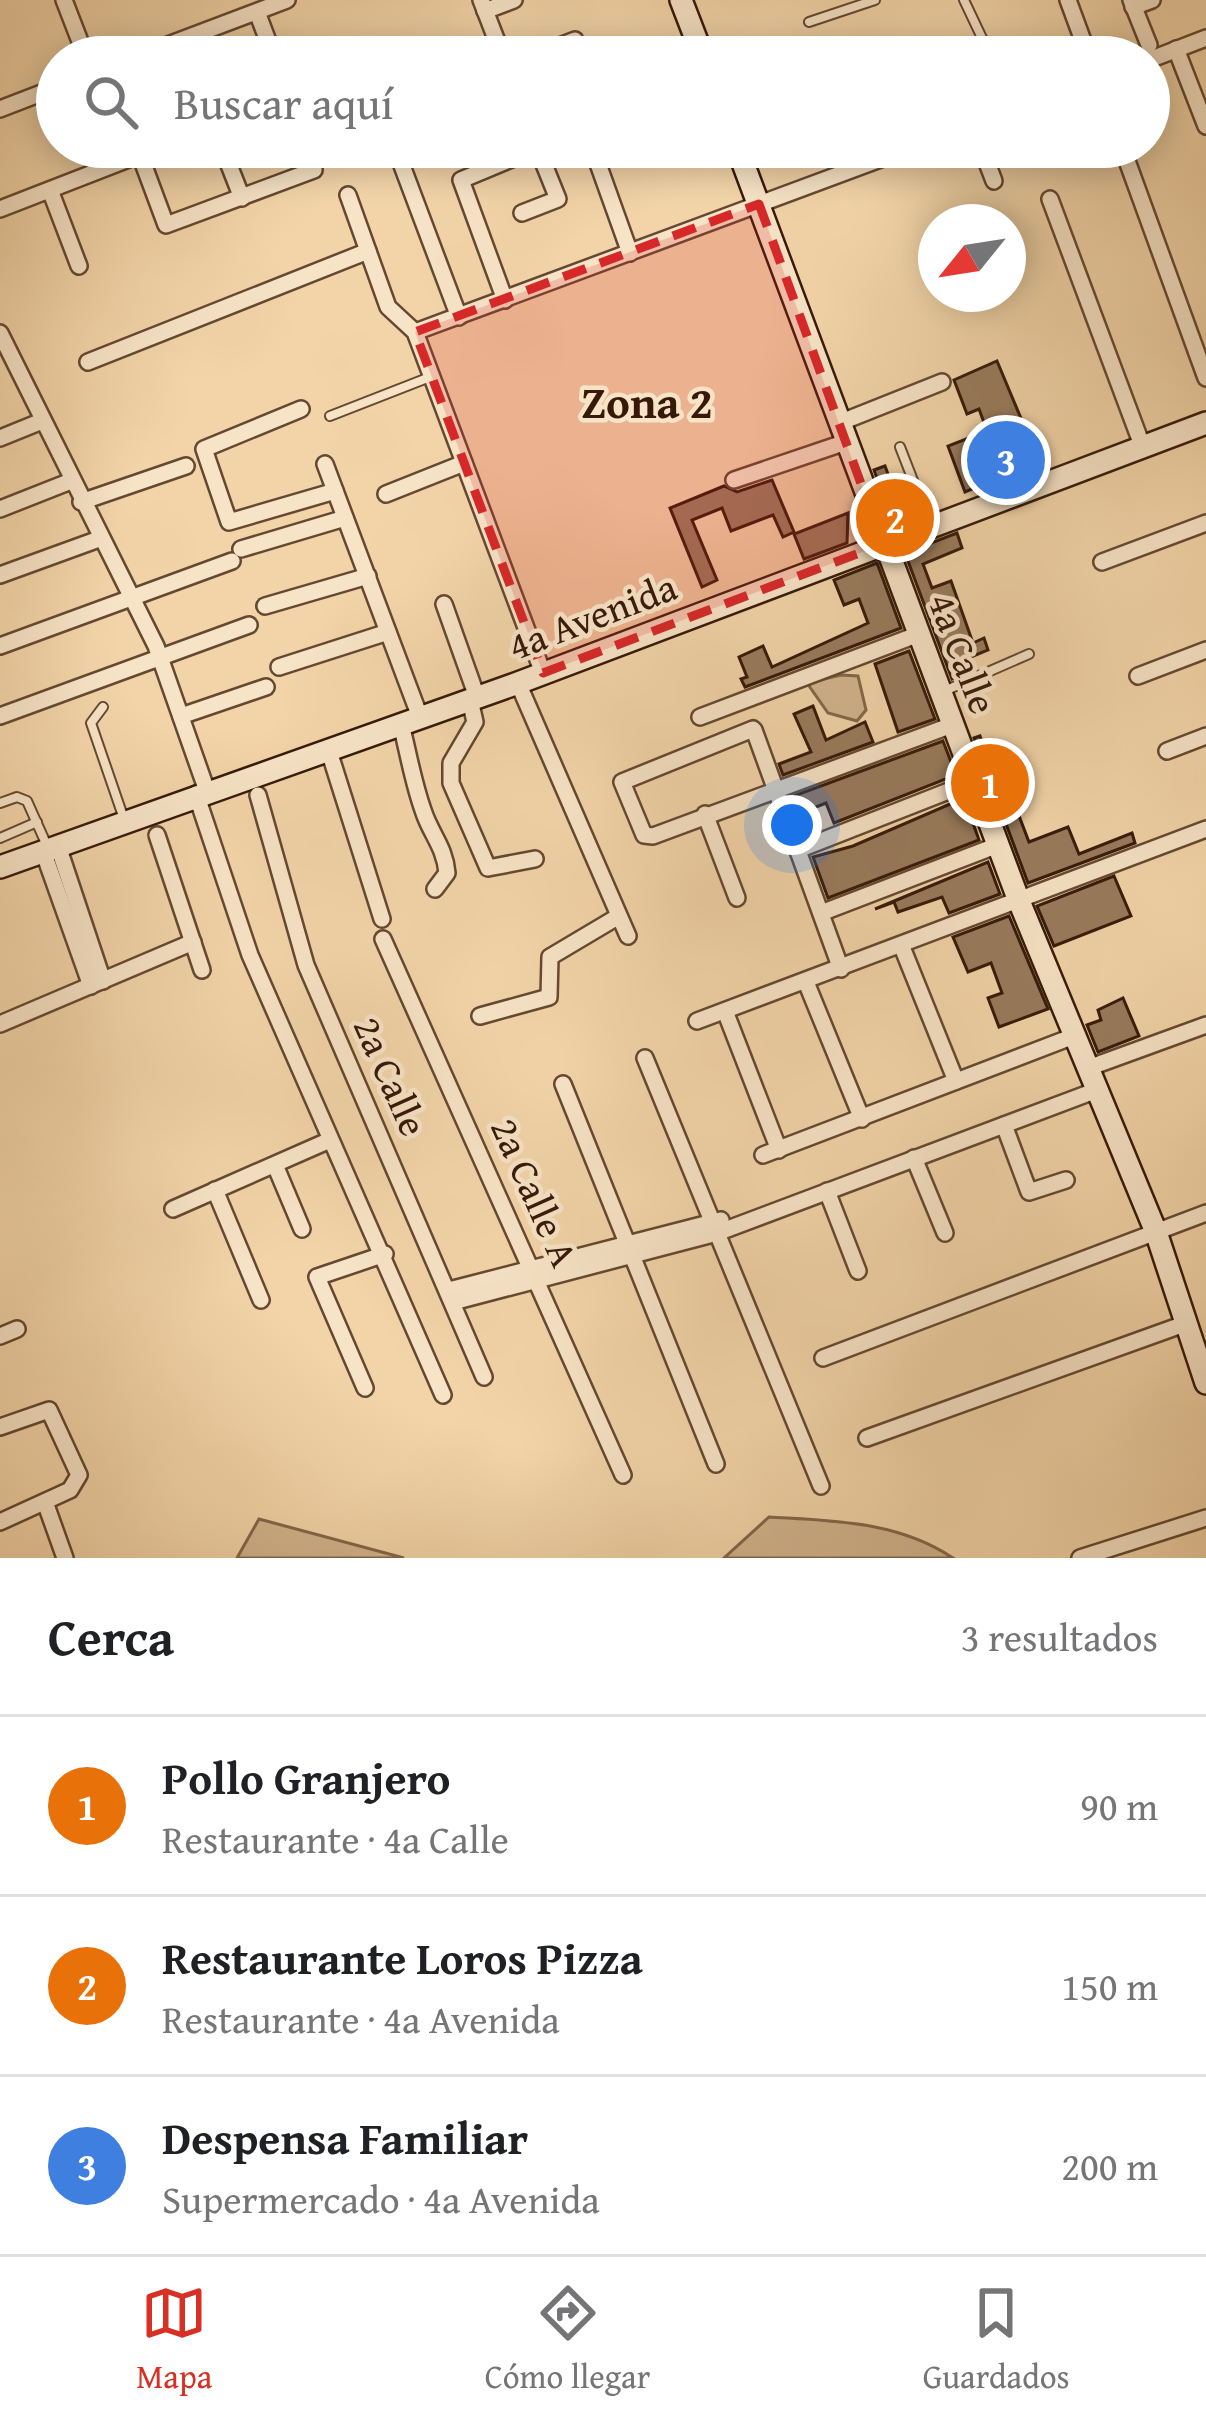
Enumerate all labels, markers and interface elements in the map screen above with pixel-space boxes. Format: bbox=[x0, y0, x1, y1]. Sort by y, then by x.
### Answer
search box bbox=[36, 36, 1170, 168]
icon: search bbox=[78, 69, 144, 135]
text: Buscar aquí bbox=[174, 70, 393, 135]
north arrow bbox=[918, 204, 1026, 312]
district label: Zona 2 bbox=[581, 369, 713, 434]
pin: 3 bbox=[967, 415, 1045, 505]
pin: 2 bbox=[856, 473, 934, 563]
street label: 4a Avenida bbox=[499, 557, 685, 674]
street label: 4a Calle bbox=[914, 584, 1013, 722]
pin: 1 bbox=[951, 738, 1029, 828]
your location bbox=[762, 795, 822, 855]
street label: 2a Calle bbox=[340, 1007, 443, 1145]
street label: 2a Calle A bbox=[477, 1108, 594, 1276]
text: Cerca bbox=[48, 1599, 174, 1674]
text: 3 resultados bbox=[961, 1608, 1158, 1665]
text: Pollo Granjero bbox=[162, 1745, 451, 1810]
text: 1 bbox=[77, 1777, 97, 1834]
text: 90 m bbox=[1080, 1777, 1158, 1834]
text: Restaurante · 4a Calle bbox=[162, 1810, 509, 1867]
text: Restaurante Loros Pizza bbox=[162, 1925, 643, 1990]
text: 2 bbox=[77, 1957, 97, 2014]
text: 150 m bbox=[1061, 1957, 1158, 2014]
text: Restaurante · 4a Avenida bbox=[162, 1990, 560, 2047]
text: Despensa Familiar bbox=[162, 2105, 528, 2170]
text: 3 bbox=[77, 2137, 97, 2194]
text: 200 m bbox=[1061, 2137, 1158, 2194]
text: Supermercado · 4a Avenida bbox=[162, 2170, 600, 2227]
tab: Mapa bbox=[136, 2280, 212, 2400]
tab: Cómo llegar bbox=[485, 2280, 650, 2400]
tab: Guardados bbox=[923, 2280, 1070, 2400]

